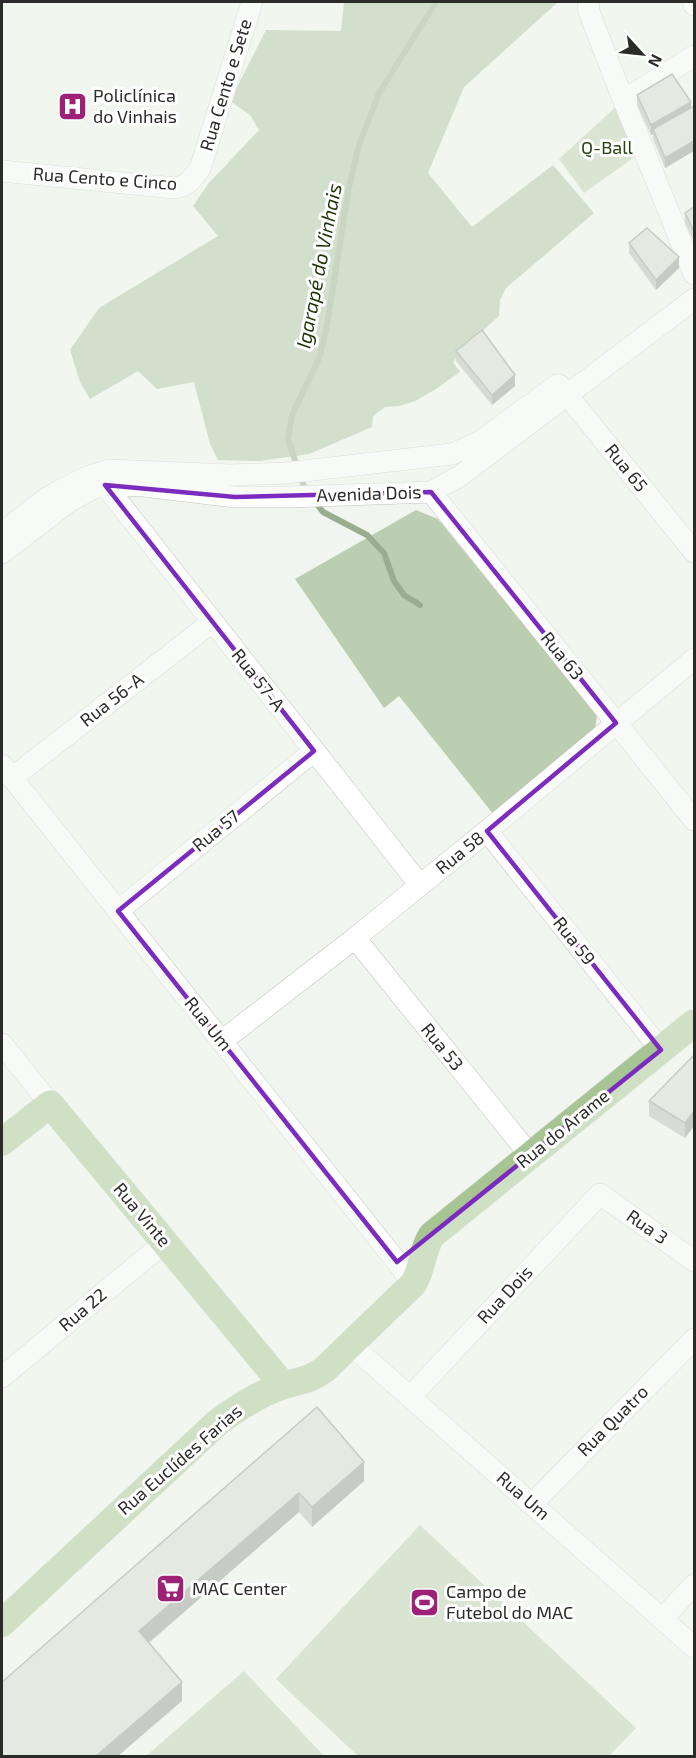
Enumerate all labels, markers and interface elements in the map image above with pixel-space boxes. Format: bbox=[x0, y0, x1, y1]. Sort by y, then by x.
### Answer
street label: Rua Cento e Sete bbox=[195, 16, 256, 153]
north arrow bbox=[612, 24, 672, 84]
text: N bbox=[645, 52, 667, 71]
place label: Policlínica do Vinhais bbox=[93, 84, 177, 127]
hospital icon: Policlínica do Vinhais bbox=[56, 90, 88, 122]
park label: Q-Ball bbox=[581, 136, 634, 158]
street label: Rua Cento e Cinco bbox=[32, 162, 178, 194]
water label: Igarapé do Vinhais bbox=[290, 181, 346, 350]
street label: Rua 65 bbox=[601, 439, 653, 496]
street label: Avenida Dois bbox=[316, 480, 422, 506]
street label: Rua 63 bbox=[537, 627, 589, 684]
street label: Rua 57-A bbox=[228, 644, 290, 716]
street label: Rua 56-A bbox=[75, 667, 148, 731]
street label: Rua 57 bbox=[187, 805, 243, 856]
street label: Rua 58 bbox=[431, 826, 488, 878]
street label: Rua 59 bbox=[549, 912, 600, 969]
street label: Rua Um bbox=[180, 992, 237, 1055]
street label: Rua 53 bbox=[417, 1018, 469, 1075]
street label: Rua do Arame bbox=[511, 1084, 613, 1172]
street label: Rua Vinte bbox=[110, 1178, 176, 1251]
street label: Rua 3 bbox=[623, 1204, 672, 1248]
street label: Rua Dois bbox=[472, 1261, 537, 1328]
street label: Rua 22 bbox=[54, 1283, 111, 1336]
street label: Rua Quatro bbox=[572, 1380, 652, 1460]
street label: Rua Euclídes Farias bbox=[113, 1399, 246, 1519]
street label: Rua Um bbox=[493, 1466, 555, 1524]
supermarket icon: MAC Center bbox=[155, 1573, 187, 1605]
place label: MAC Center bbox=[192, 1577, 287, 1599]
place label: Campo de Futebol do MAC bbox=[446, 1580, 573, 1623]
sports icon: Campo de Futebol do MAC bbox=[409, 1586, 441, 1618]

